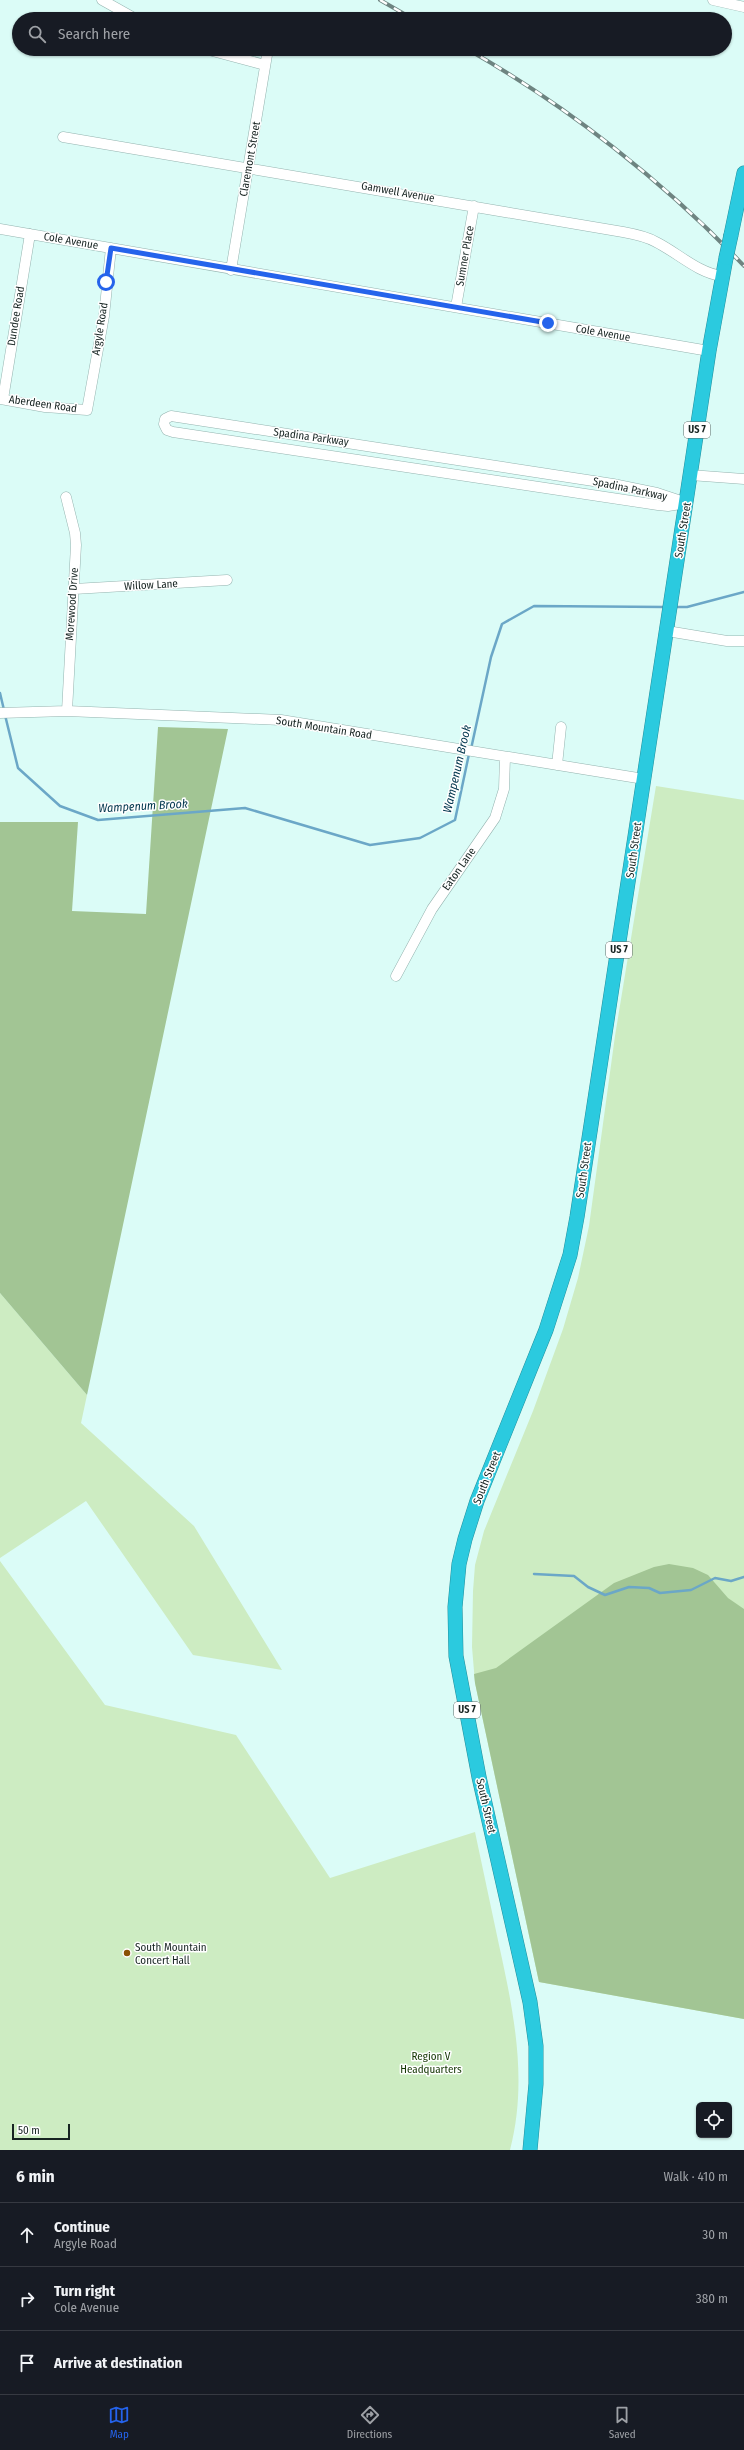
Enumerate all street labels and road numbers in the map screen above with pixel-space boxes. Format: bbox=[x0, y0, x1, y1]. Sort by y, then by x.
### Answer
street label: Claremont Street bbox=[237, 120, 263, 198]
street label: Gamwell Avenue bbox=[360, 179, 436, 205]
street label: Sumner Place bbox=[453, 225, 477, 287]
street label: Cole Avenue bbox=[43, 230, 99, 252]
street label: Dundee Road bbox=[5, 285, 27, 347]
street label: Argyle Road bbox=[89, 302, 111, 356]
street label: Cole Avenue bbox=[575, 322, 631, 344]
street label: Aberdeen Road bbox=[8, 393, 78, 415]
road number: US 7 bbox=[684, 422, 710, 438]
street label: Spadina Parkway bbox=[273, 425, 350, 449]
street label: Spadina Parkway bbox=[592, 475, 668, 503]
street label: South Street bbox=[672, 501, 694, 559]
street label: Morewood Drive bbox=[63, 567, 81, 641]
street label: Willow Lane bbox=[124, 577, 178, 593]
street label: South Mountain Road bbox=[275, 714, 373, 742]
street label: South Street bbox=[624, 821, 644, 879]
street label: Eaton Lane bbox=[439, 845, 479, 893]
road number: US 7 bbox=[606, 942, 632, 958]
street label: South Street bbox=[574, 1141, 594, 1199]
street label: South Street bbox=[470, 1449, 504, 1506]
road number: US 7 bbox=[454, 1702, 480, 1718]
street label: South Street bbox=[473, 1777, 499, 1835]

